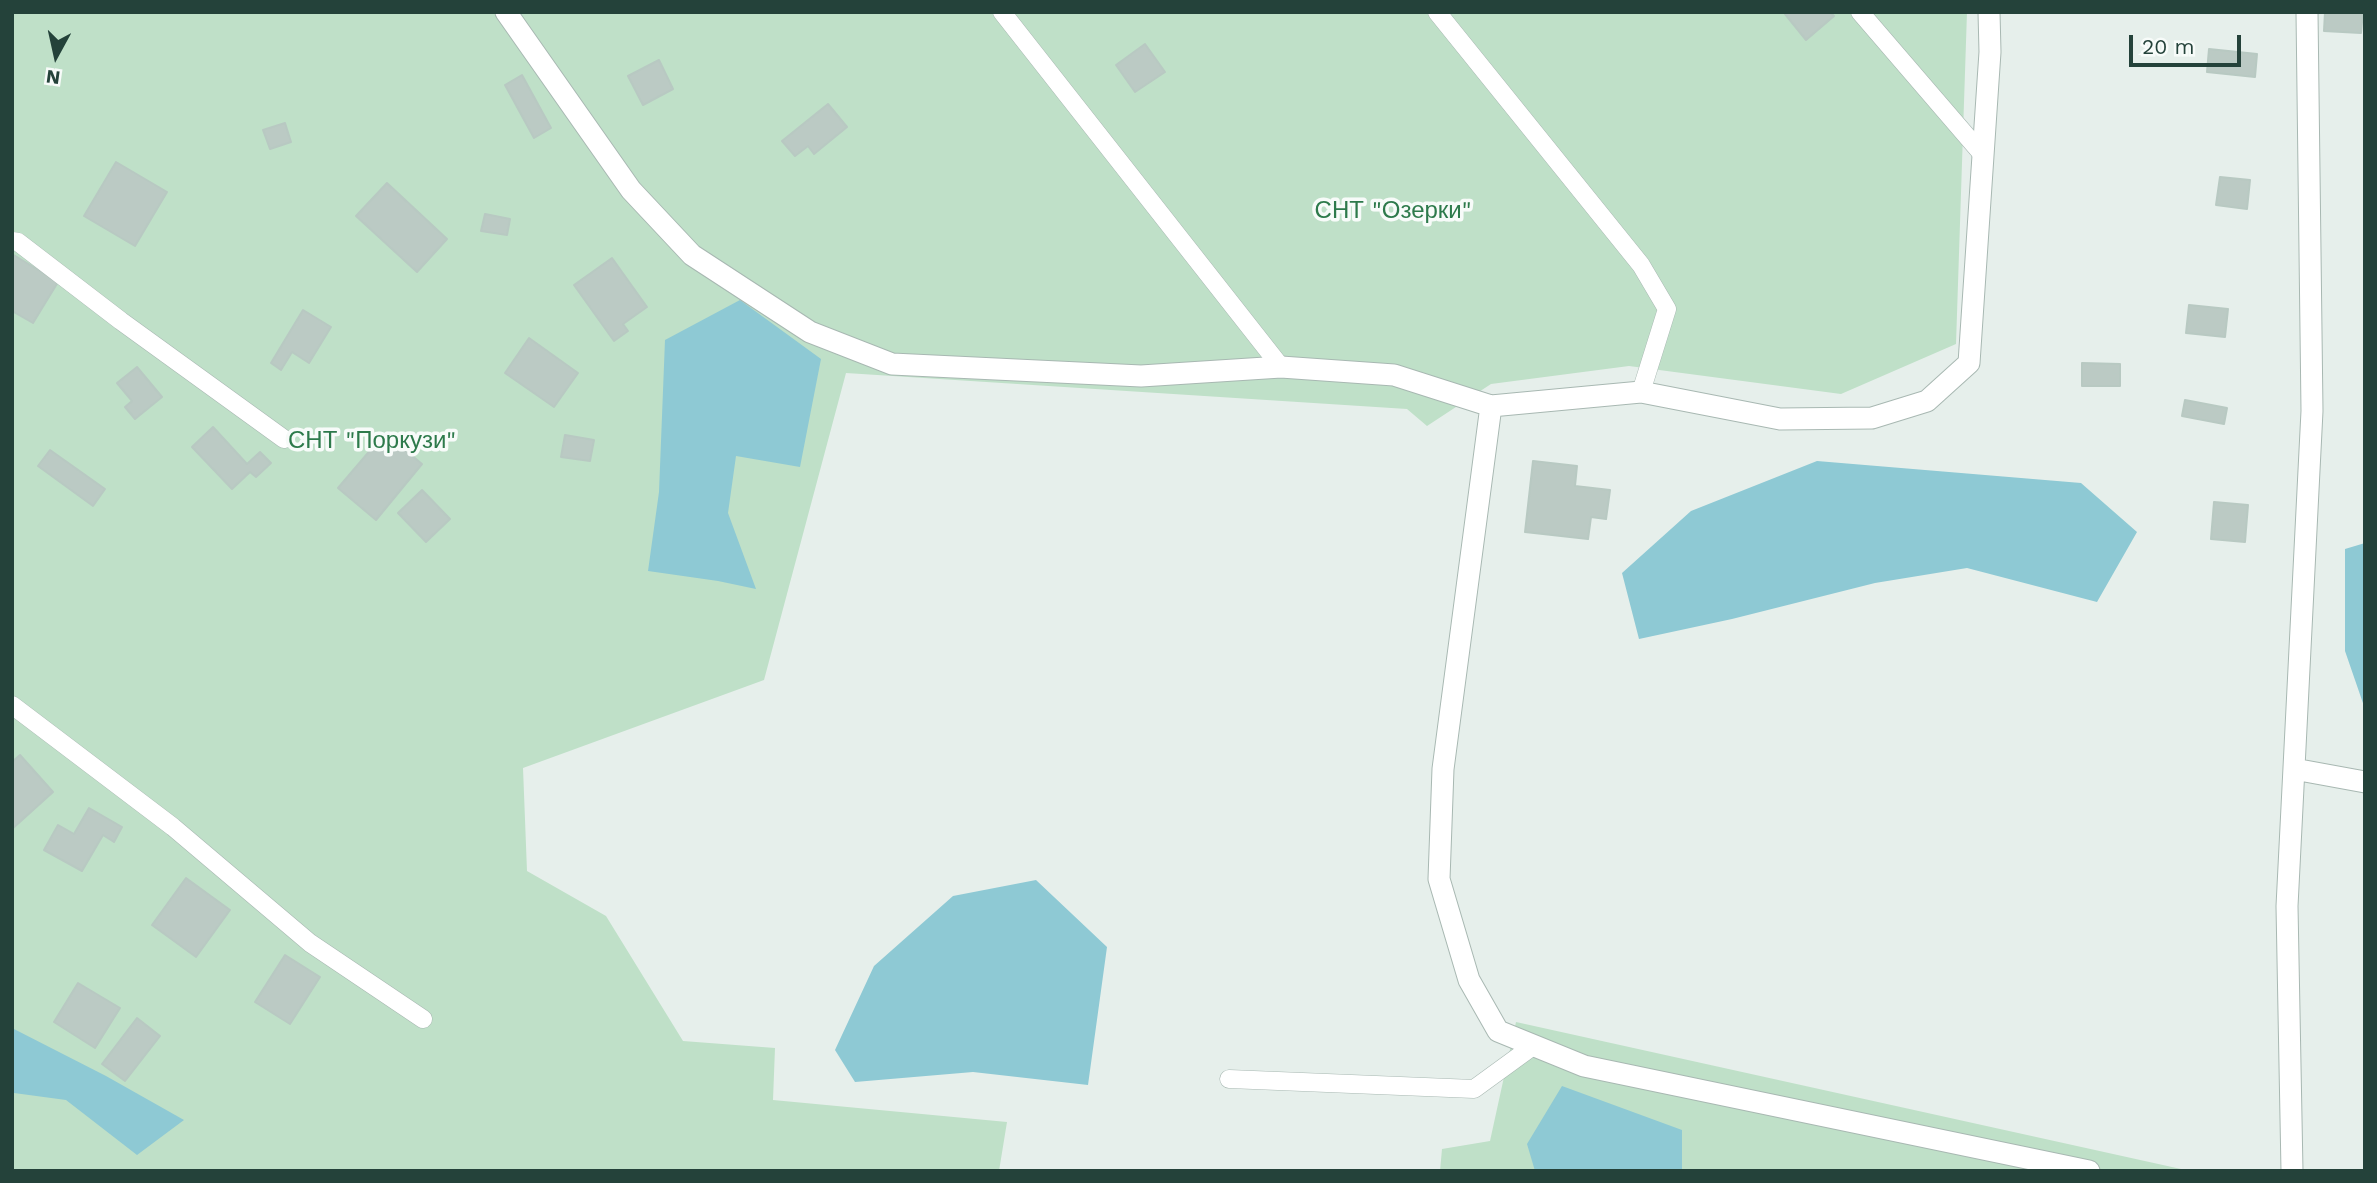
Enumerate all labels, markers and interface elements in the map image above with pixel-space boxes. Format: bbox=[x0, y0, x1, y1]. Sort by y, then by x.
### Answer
north arrow bbox=[21, 21, 91, 91]
scale bar bbox=[2132, 21, 2244, 65]
text: 20 m bbox=[2142, 34, 2194, 59]
text: N bbox=[44, 65, 62, 90]
park label: СНТ "Озерки" bbox=[1315, 197, 1471, 225]
park label: СНТ "Поркузи" bbox=[288, 427, 456, 455]

